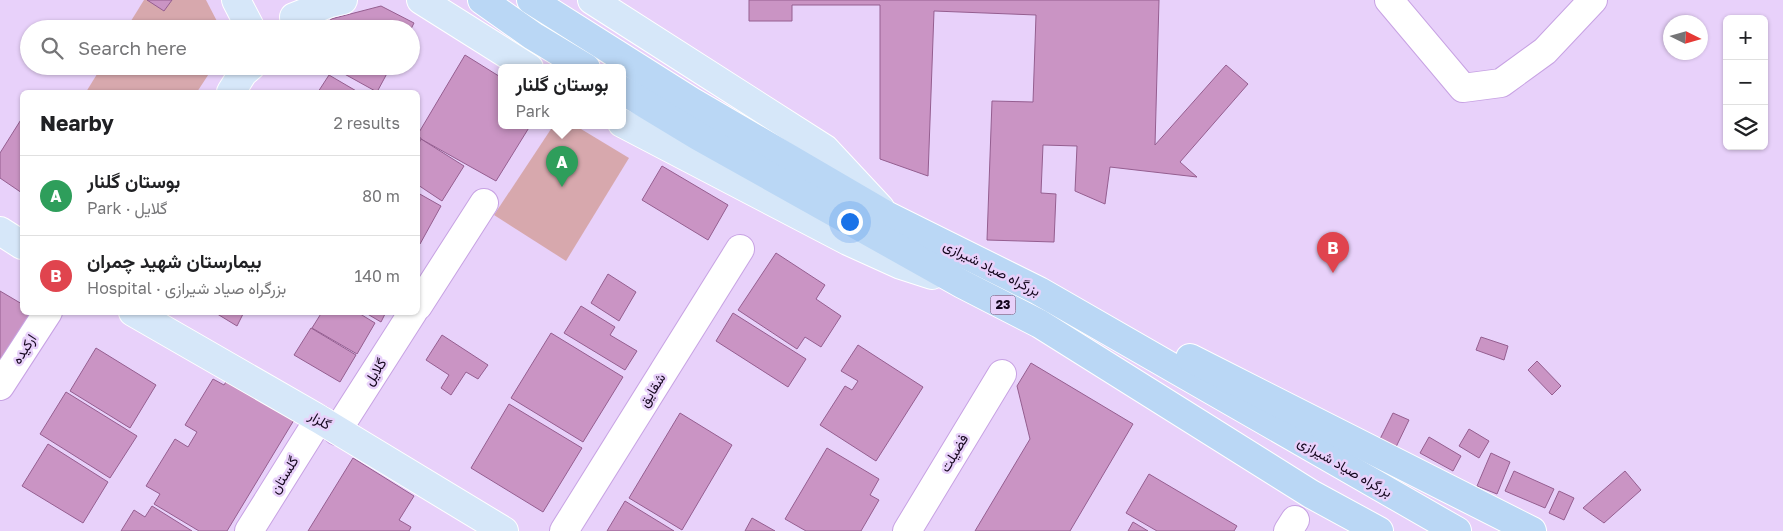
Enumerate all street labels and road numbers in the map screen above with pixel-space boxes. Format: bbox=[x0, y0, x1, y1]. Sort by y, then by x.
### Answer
street label: بزرگراه صیاد شیرازی bbox=[941, 236, 1043, 300]
road number: 23 bbox=[990, 296, 1016, 314]
street label: ارکیده bbox=[8, 331, 40, 367]
street label: گلایل bbox=[360, 355, 390, 389]
street label: شقایق bbox=[635, 370, 669, 410]
street label: گلزار bbox=[305, 406, 335, 434]
street label: فضیلت bbox=[936, 431, 971, 475]
street label: بزرگراه صیاد شیرازی bbox=[1294, 433, 1396, 501]
street label: گلستان bbox=[266, 453, 302, 497]

